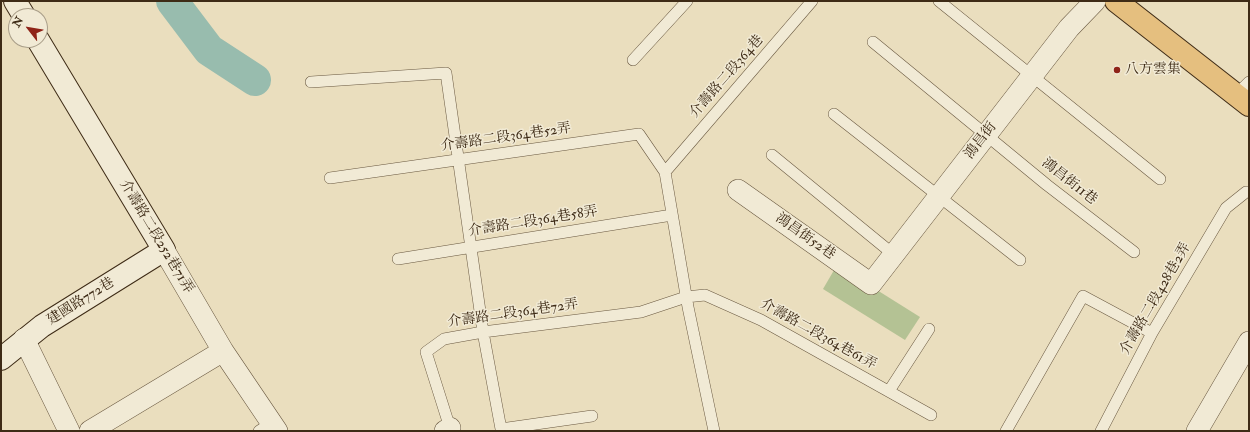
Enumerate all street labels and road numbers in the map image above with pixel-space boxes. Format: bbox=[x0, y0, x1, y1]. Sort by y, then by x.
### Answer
street label: 介壽路二段364巷 bbox=[687, 32, 767, 122]
street label: 鴻昌街 bbox=[961, 119, 1001, 163]
street label: 介壽路二段364巷52弄 bbox=[440, 121, 572, 155]
street label: 鴻昌街11巷 bbox=[1038, 155, 1100, 209]
street label: 介壽路二段252巷71弄 bbox=[115, 177, 197, 297]
street label: 介壽路二段364巷58弄 bbox=[467, 203, 599, 241]
street label: 鴻昌街52巷 bbox=[772, 210, 838, 264]
street label: 介壽路二段428巷2弄 bbox=[1117, 240, 1195, 358]
street label: 建國路772巷 bbox=[44, 275, 118, 329]
street label: 介壽路二段364巷61弄 bbox=[757, 296, 879, 374]
street label: 介壽路二段364巷72弄 bbox=[447, 297, 579, 331]

